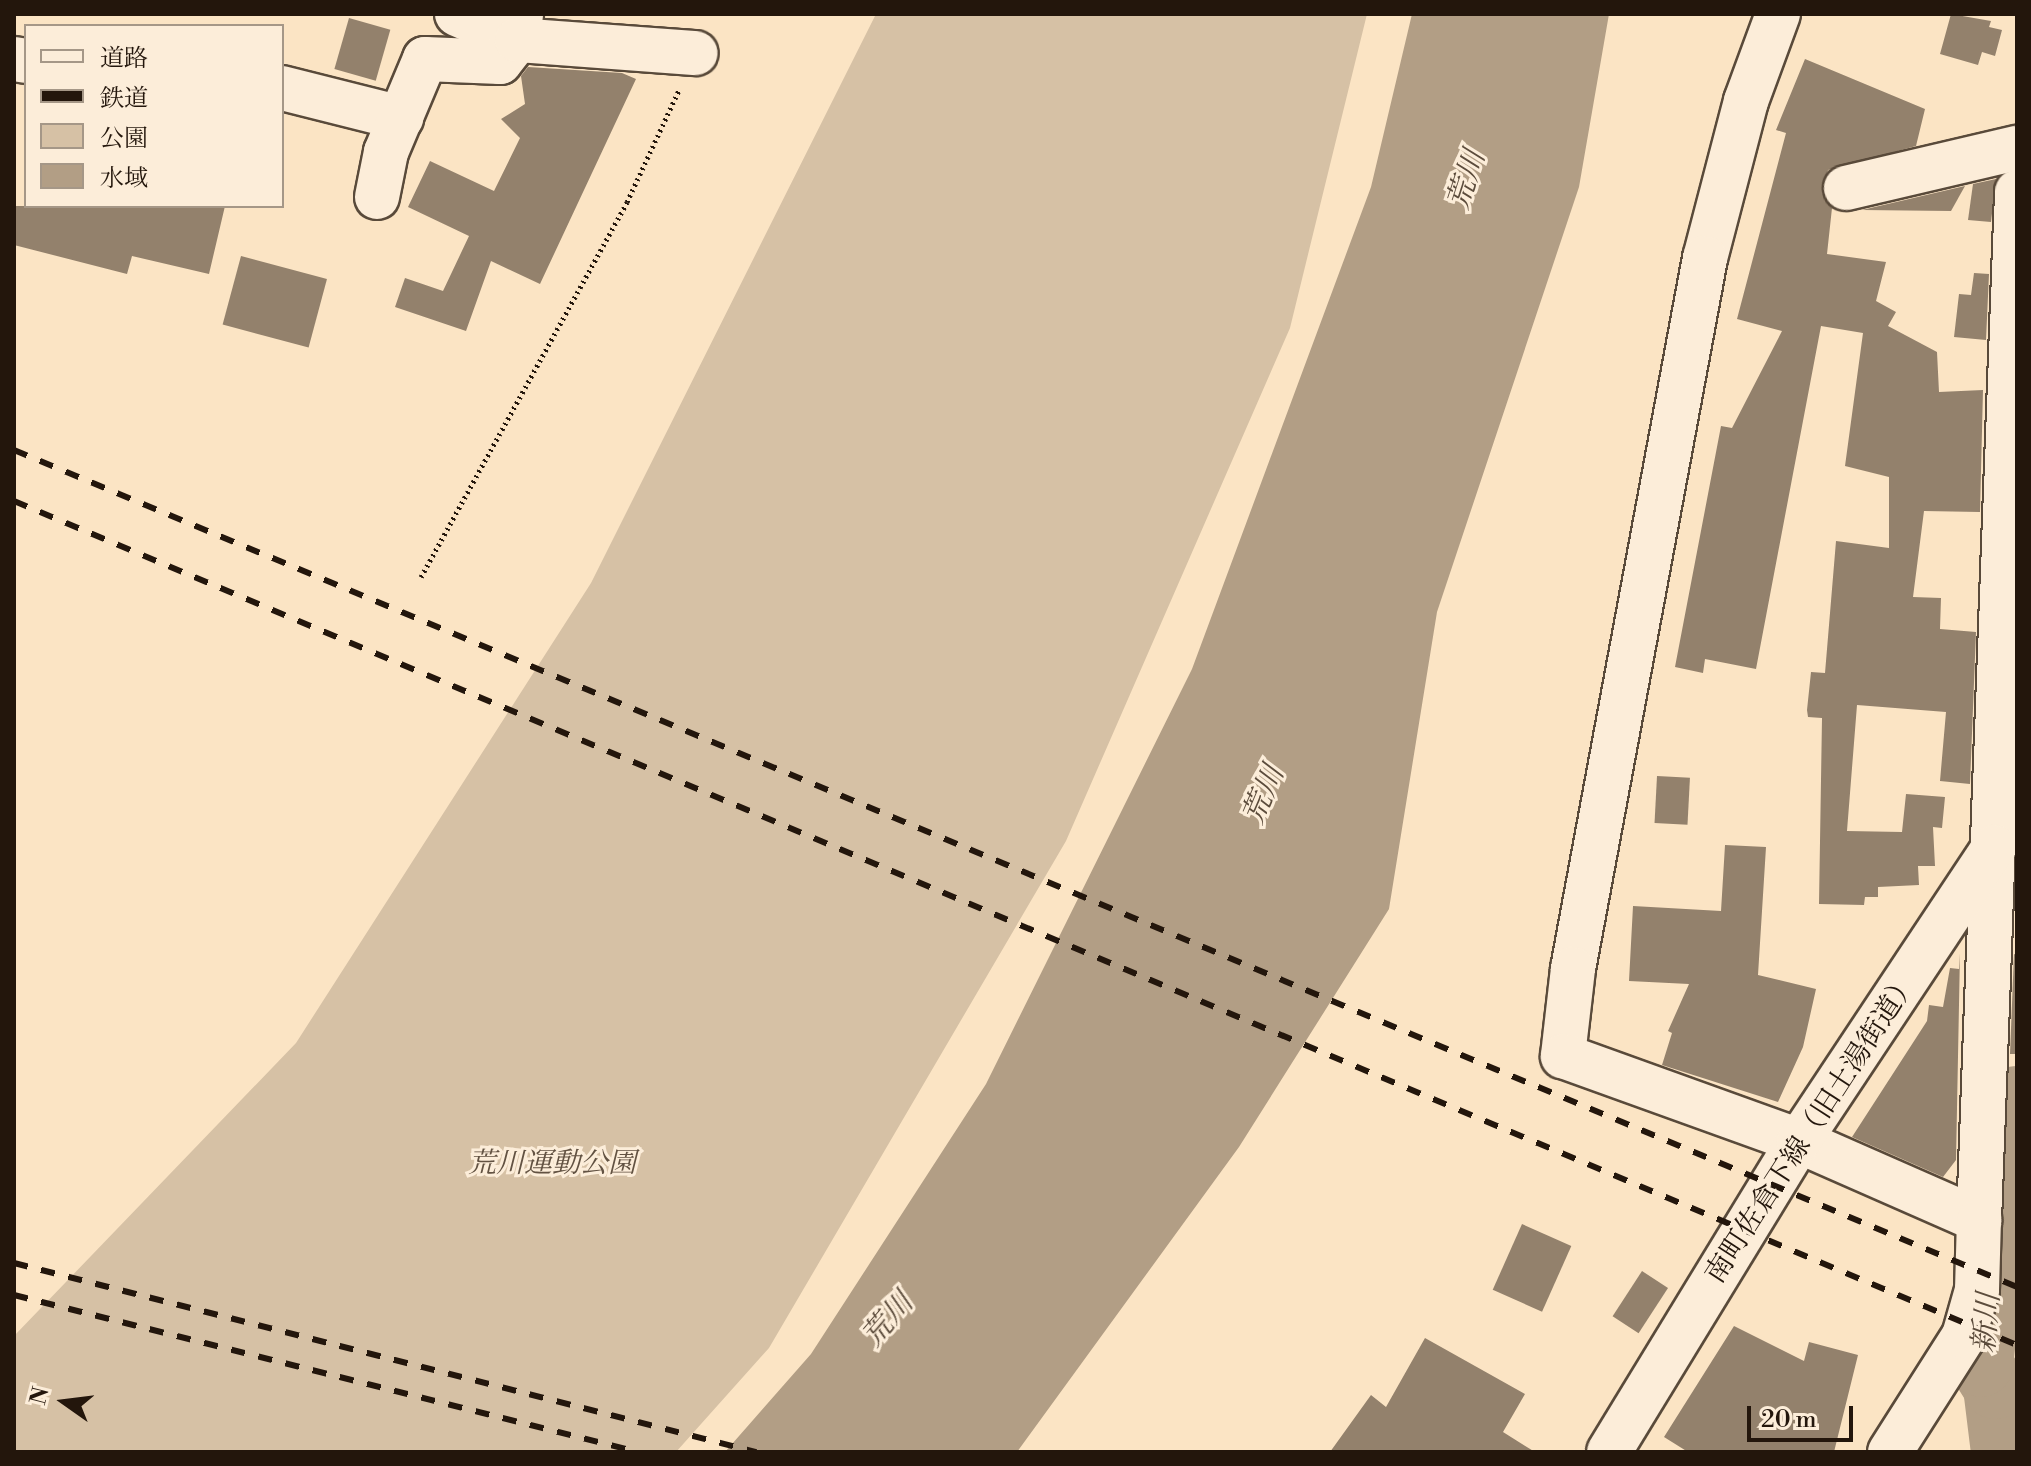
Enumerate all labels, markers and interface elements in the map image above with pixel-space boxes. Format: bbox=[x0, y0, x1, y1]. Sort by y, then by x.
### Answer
legend bbox=[24, 24, 284, 208]
text: 道路 bbox=[100, 44, 148, 74]
text: 鉄道 bbox=[100, 84, 148, 114]
text: 公園 bbox=[100, 124, 148, 154]
water label: 荒川 bbox=[1441, 146, 1493, 214]
text: 水域 bbox=[100, 164, 148, 194]
water label: 荒川 bbox=[1236, 760, 1292, 830]
street label: 南町佐倉下線（旧土湯街道） bbox=[1699, 966, 1925, 1290]
park label: 荒川運動公園 bbox=[468, 1147, 636, 1181]
water label: 荒川 bbox=[855, 1286, 921, 1354]
water label: 新川 bbox=[1966, 1292, 2008, 1354]
north arrow bbox=[24, 1362, 104, 1442]
text: N bbox=[25, 1384, 55, 1408]
scale bar bbox=[1751, 1390, 1857, 1440]
text: 20 m bbox=[1761, 1405, 1817, 1435]

